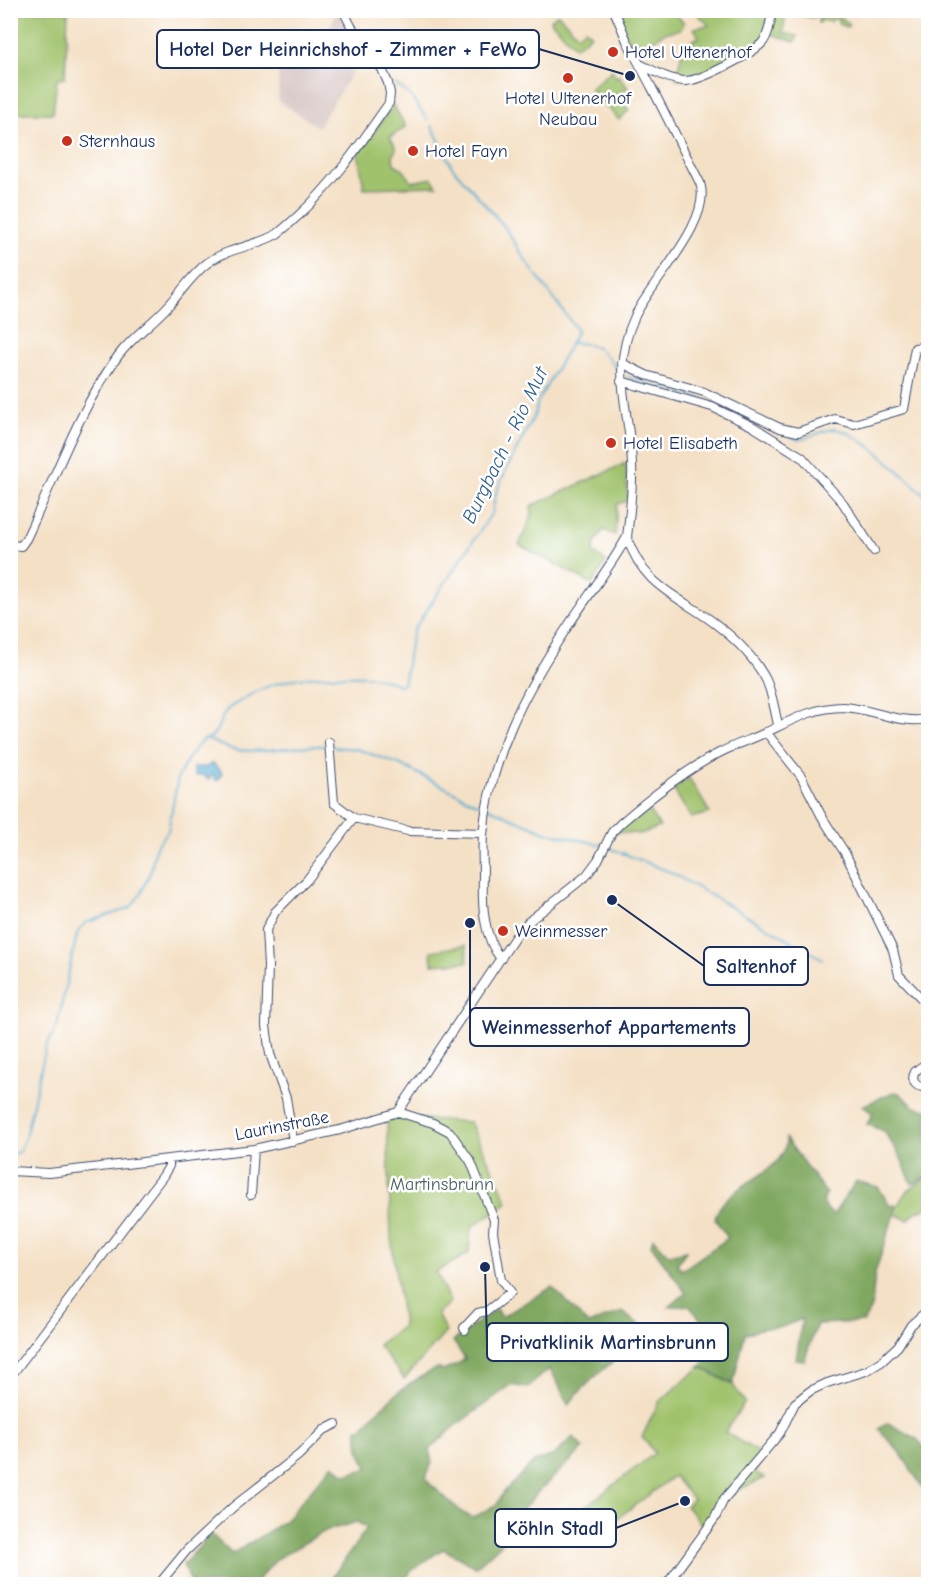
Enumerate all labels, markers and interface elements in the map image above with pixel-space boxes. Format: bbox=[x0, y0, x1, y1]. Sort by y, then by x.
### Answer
callout: Hotel Der Heinrichshof - Zimmer + FeWo bbox=[157, 30, 539, 68]
text: Hotel Der Heinrichshof - Zimmer + FeWo bbox=[169, 38, 527, 61]
place label: Hotel Ultenerhof bbox=[625, 42, 752, 63]
marker: Hotel Ultenerhof bbox=[606, 45, 620, 59]
marker: Hotel Ultenerhof Neubau bbox=[561, 71, 575, 85]
place label: Hotel Ultenerhof Neubau bbox=[505, 88, 632, 130]
place label: Sternhaus bbox=[79, 131, 155, 152]
marker: Sternhaus bbox=[60, 134, 74, 148]
place label: Hotel Fayn bbox=[425, 141, 508, 162]
marker: Hotel Fayn bbox=[406, 144, 420, 158]
water label: Burgbach - Rio Mut bbox=[457, 362, 554, 527]
place label: Hotel Elisabeth bbox=[623, 433, 738, 454]
marker: Hotel Elisabeth bbox=[604, 436, 618, 450]
place label: Weinmesser bbox=[515, 921, 608, 942]
marker: Weinmesser bbox=[496, 924, 510, 938]
callout: Saltenhof bbox=[704, 947, 808, 985]
text: Saltenhof bbox=[716, 955, 797, 978]
callout: Weinmesserhof Appartements bbox=[470, 1008, 749, 1046]
text: Weinmesserhof Appartements bbox=[482, 1016, 736, 1039]
street label: Laurinstraße bbox=[233, 1107, 331, 1145]
park label: Martinsbrunn bbox=[390, 1174, 494, 1195]
callout: Privatklinik Martinsbrunn bbox=[487, 1323, 728, 1361]
text: Privatklinik Martinsbrunn bbox=[500, 1331, 716, 1354]
callout: Köhln Stadl bbox=[495, 1509, 616, 1547]
text: Köhln Stadl bbox=[506, 1517, 604, 1540]

